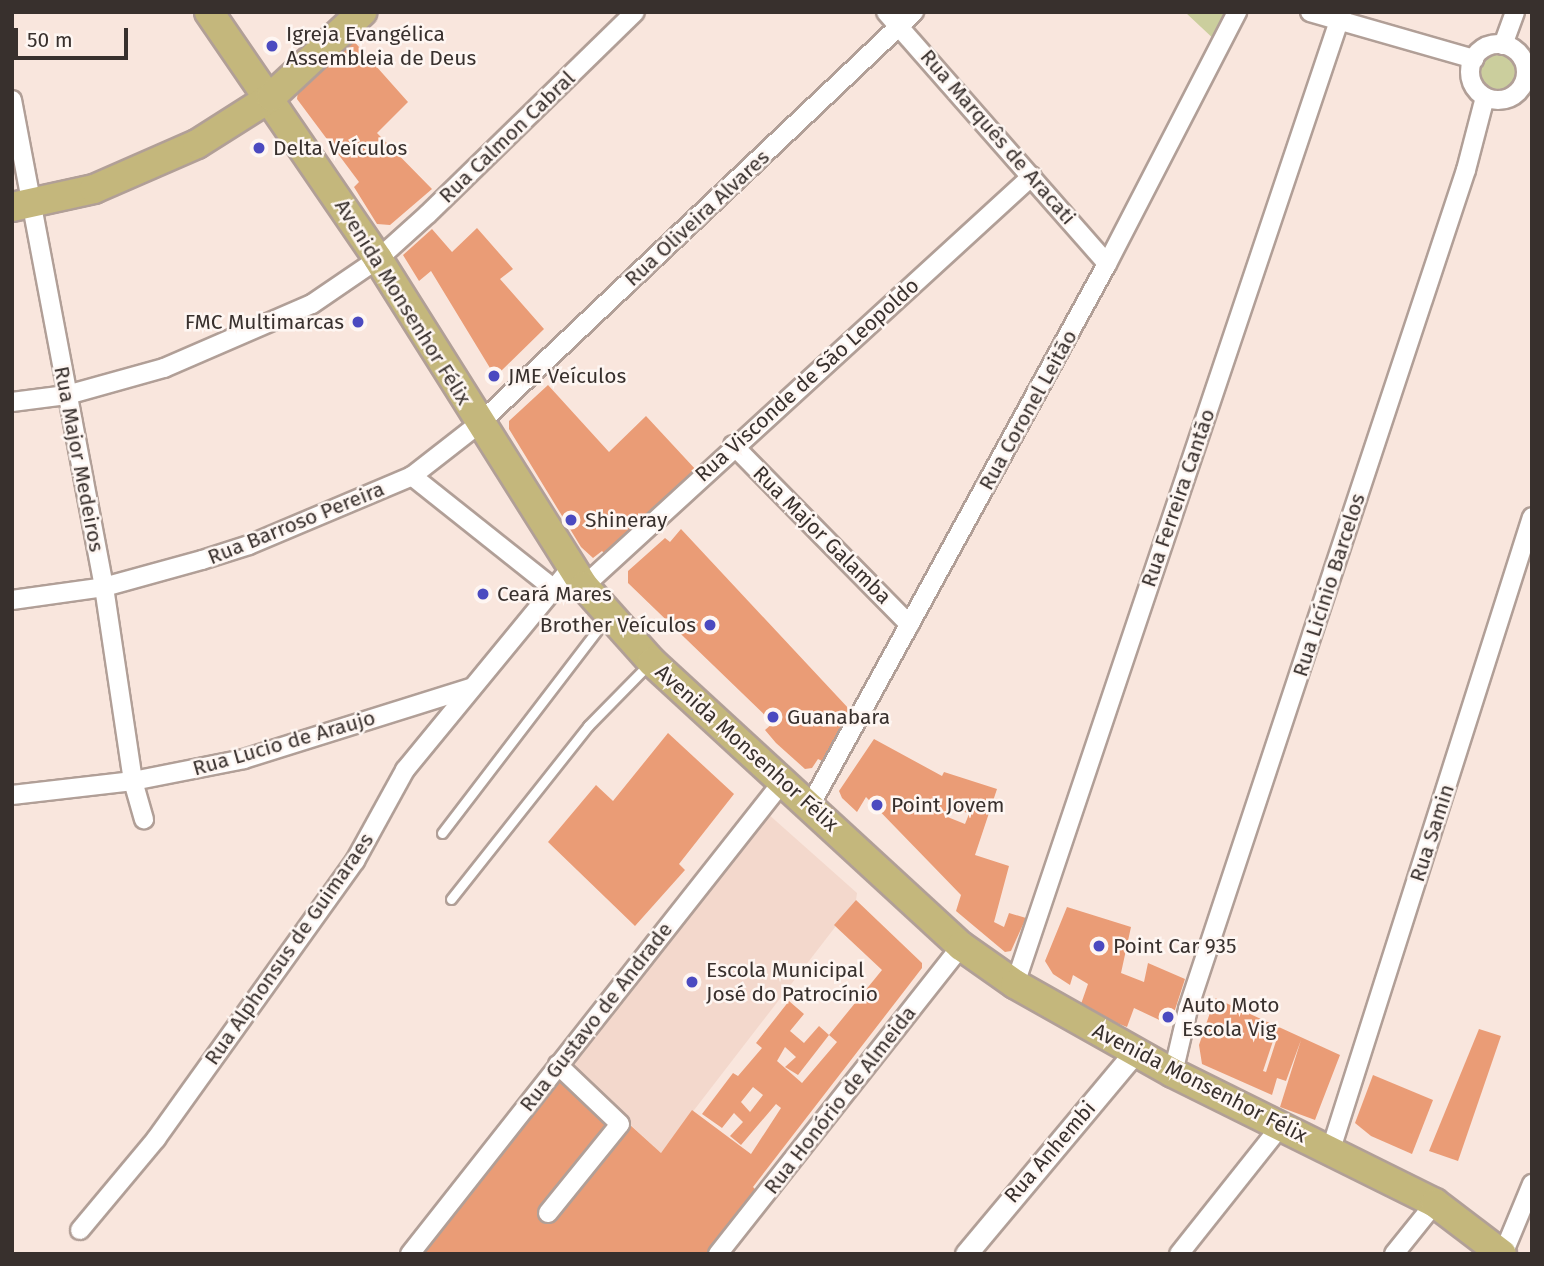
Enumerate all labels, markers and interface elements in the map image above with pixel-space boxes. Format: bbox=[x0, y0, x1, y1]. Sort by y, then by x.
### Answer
scale bar bbox=[18, 14, 131, 58]
place label: Igreja Evangélica Assembleia de Deus bbox=[286, 21, 476, 71]
text: 50 m bbox=[27, 27, 73, 53]
marker: Igreja Evangélica Assembleia de Deus bbox=[264, 38, 280, 54]
street label: Rua Marquês de Aracati bbox=[915, 44, 1081, 230]
street label: Rua Calmon Cabral bbox=[434, 66, 580, 208]
place label: Delta Veículos bbox=[273, 135, 407, 161]
marker: Delta Veículos bbox=[251, 140, 267, 156]
street label: Rua Oliveira Alvares bbox=[619, 144, 775, 292]
street label: Avenida Monsenhor Félix bbox=[329, 195, 477, 409]
street label: Rua Visconde de São Leopoldo bbox=[690, 273, 924, 487]
place label: FMC Multimarcas bbox=[185, 309, 344, 335]
marker: FMC Multimarcas bbox=[350, 314, 366, 330]
street label: Rua Coronel Leitão bbox=[974, 326, 1082, 494]
place label: JME Veículos bbox=[508, 363, 626, 389]
street label: Rua Major Medeiros bbox=[49, 364, 109, 554]
marker: JME Veículos bbox=[486, 368, 502, 384]
street label: Rua Ferreira Cantão bbox=[1136, 406, 1220, 590]
street label: Rua Major Galamba bbox=[748, 461, 896, 609]
street label: Rua Barroso Pereira bbox=[204, 476, 388, 570]
street label: Rua Licínio Barcelos bbox=[1287, 490, 1371, 680]
place label: Shineray bbox=[585, 507, 667, 533]
marker: Shineray bbox=[563, 512, 579, 528]
place label: Ceará Mares bbox=[497, 581, 612, 607]
marker: Ceará Mares bbox=[475, 586, 491, 602]
place label: Brother Veículos bbox=[540, 612, 696, 638]
marker: Brother Veículos bbox=[702, 617, 718, 633]
street label: Avenida Monsenhor Félix bbox=[650, 659, 844, 837]
place label: Guanabara bbox=[787, 704, 890, 730]
street label: Rua Lucio de Araujo bbox=[190, 705, 378, 781]
marker: Guanabara bbox=[765, 709, 781, 725]
street label: Rua Samin bbox=[1404, 781, 1460, 885]
place label: Point Jovem bbox=[891, 792, 1004, 818]
marker: Point Jovem bbox=[869, 797, 885, 813]
street label: Rua Alphonsus de Guimaraes bbox=[199, 828, 379, 1070]
street label: Rua Gustavo de Andrade bbox=[514, 917, 678, 1117]
place label: Point Car 935 bbox=[1113, 933, 1236, 959]
marker: Point Car 935 bbox=[1091, 938, 1107, 954]
place label: Escola Municipal José do Patrocínio bbox=[706, 957, 878, 1007]
marker: Escola Municipal José do Patrocínio bbox=[684, 974, 700, 990]
place label: Auto Moto Escola Vig bbox=[1182, 992, 1279, 1042]
street label: Rua Honório de Almeida bbox=[759, 1001, 921, 1199]
marker: Auto Moto Escola Vig bbox=[1160, 1009, 1176, 1025]
street label: Avenida Monsenhor Félix bbox=[1088, 1018, 1312, 1148]
street label: Rua Anhembi bbox=[999, 1096, 1101, 1208]

